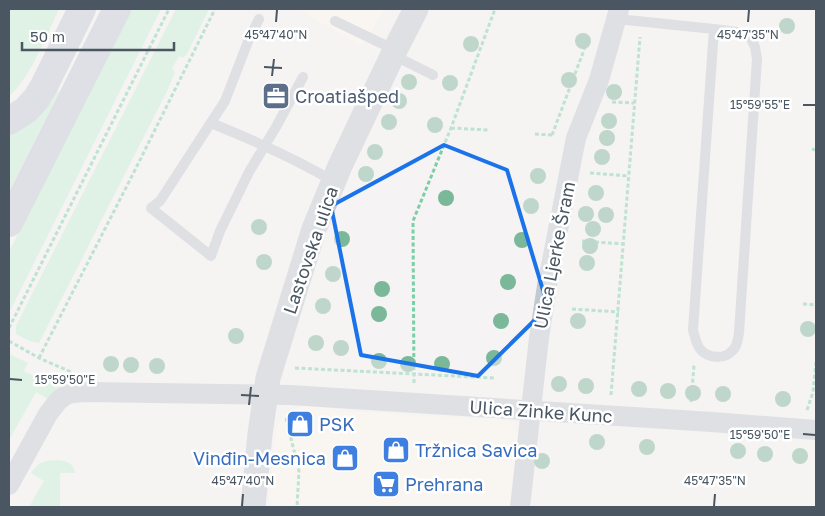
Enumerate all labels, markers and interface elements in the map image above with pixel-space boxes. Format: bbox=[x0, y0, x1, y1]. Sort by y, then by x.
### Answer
scale bar bbox=[22, 20, 175, 52]
text: 50 m bbox=[30, 27, 65, 45]
text: 45°47'40"N bbox=[245, 27, 307, 42]
text: 45°47'35"N bbox=[717, 27, 779, 42]
office icon: Croatiašped bbox=[261, 81, 291, 111]
place label: Croatiašped bbox=[295, 85, 399, 107]
text: 15°59'55"E bbox=[730, 97, 790, 112]
street label: Ulica Ljerke Šram bbox=[529, 179, 579, 331]
street label: Lastovska ulica bbox=[278, 183, 342, 317]
text: 15°59'50"E bbox=[35, 372, 95, 387]
street label: Ulica Zinke Kunc bbox=[469, 395, 614, 427]
shop icon: PSK bbox=[285, 409, 315, 439]
place label: PSK bbox=[319, 413, 355, 435]
text: 15°59'50"E bbox=[730, 427, 790, 442]
shop icon: Tržnica Savica bbox=[381, 435, 411, 465]
place label: Tržnica Savica bbox=[415, 439, 538, 461]
shop icon: Vinđin-Mesnica bbox=[330, 443, 360, 473]
place label: Vinđin-Mesnica bbox=[193, 447, 326, 469]
supermarket icon: Prehrana bbox=[371, 469, 401, 499]
text: 45°47'40"N bbox=[212, 473, 274, 488]
place label: Prehrana bbox=[405, 473, 483, 495]
text: 45°47'35"N bbox=[684, 473, 746, 488]

